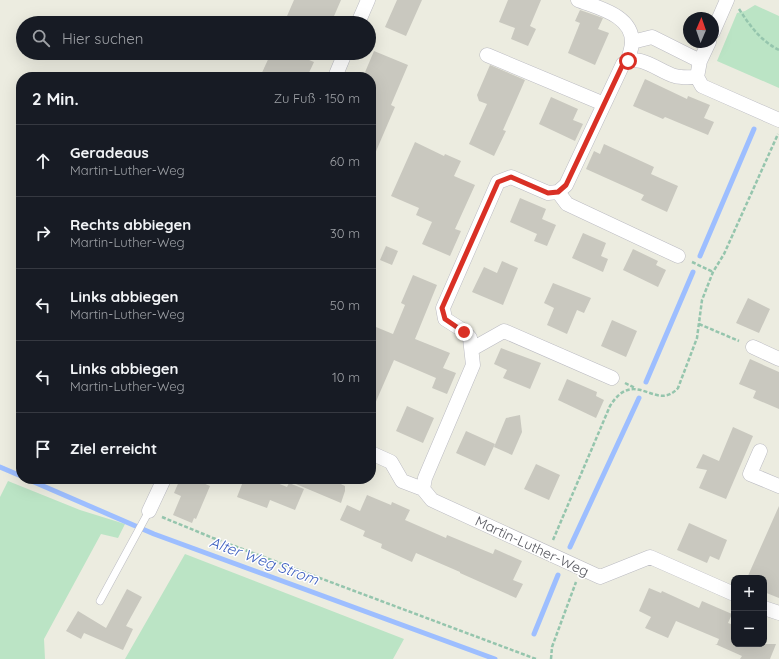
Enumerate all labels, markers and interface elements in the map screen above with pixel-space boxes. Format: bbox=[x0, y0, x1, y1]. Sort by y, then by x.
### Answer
north arrow bbox=[683, 12, 719, 48]
search box bbox=[16, 16, 376, 60]
icon: search bbox=[30, 27, 52, 49]
text: Hier suchen bbox=[62, 29, 143, 48]
route start bbox=[619, 52, 637, 70]
text: 2 Min. bbox=[32, 88, 79, 109]
text: Zu Fuß · 150 m bbox=[274, 90, 360, 106]
text: Geradeaus bbox=[70, 143, 149, 162]
icon: ahead bbox=[32, 150, 54, 172]
text: 60 m bbox=[330, 153, 360, 169]
text: Martin-Luther-Weg bbox=[70, 162, 185, 178]
text: Rechts abbiegen bbox=[70, 215, 191, 234]
icon: right bbox=[32, 222, 54, 244]
text: 30 m bbox=[330, 225, 360, 241]
text: Martin-Luther-Weg bbox=[70, 234, 185, 250]
text: Links abbiegen bbox=[70, 287, 178, 306]
icon: left bbox=[32, 294, 54, 316]
text: 50 m bbox=[330, 297, 360, 313]
text: Martin-Luther-Weg bbox=[70, 306, 185, 322]
route end bbox=[455, 323, 473, 341]
text: Links abbiegen bbox=[70, 359, 178, 378]
icon: left bbox=[32, 366, 54, 388]
text: 10 m bbox=[332, 369, 360, 385]
text: Martin-Luther-Weg bbox=[70, 378, 185, 394]
icon: arrive bbox=[32, 438, 54, 460]
text: Ziel erreicht bbox=[70, 439, 157, 458]
street label: Martin-Luther-Weg bbox=[472, 512, 592, 580]
water label: Alter Weg Strom bbox=[207, 532, 321, 589]
map controls bbox=[731, 575, 767, 647]
button: + bbox=[731, 575, 767, 611]
button: − bbox=[731, 611, 767, 647]

